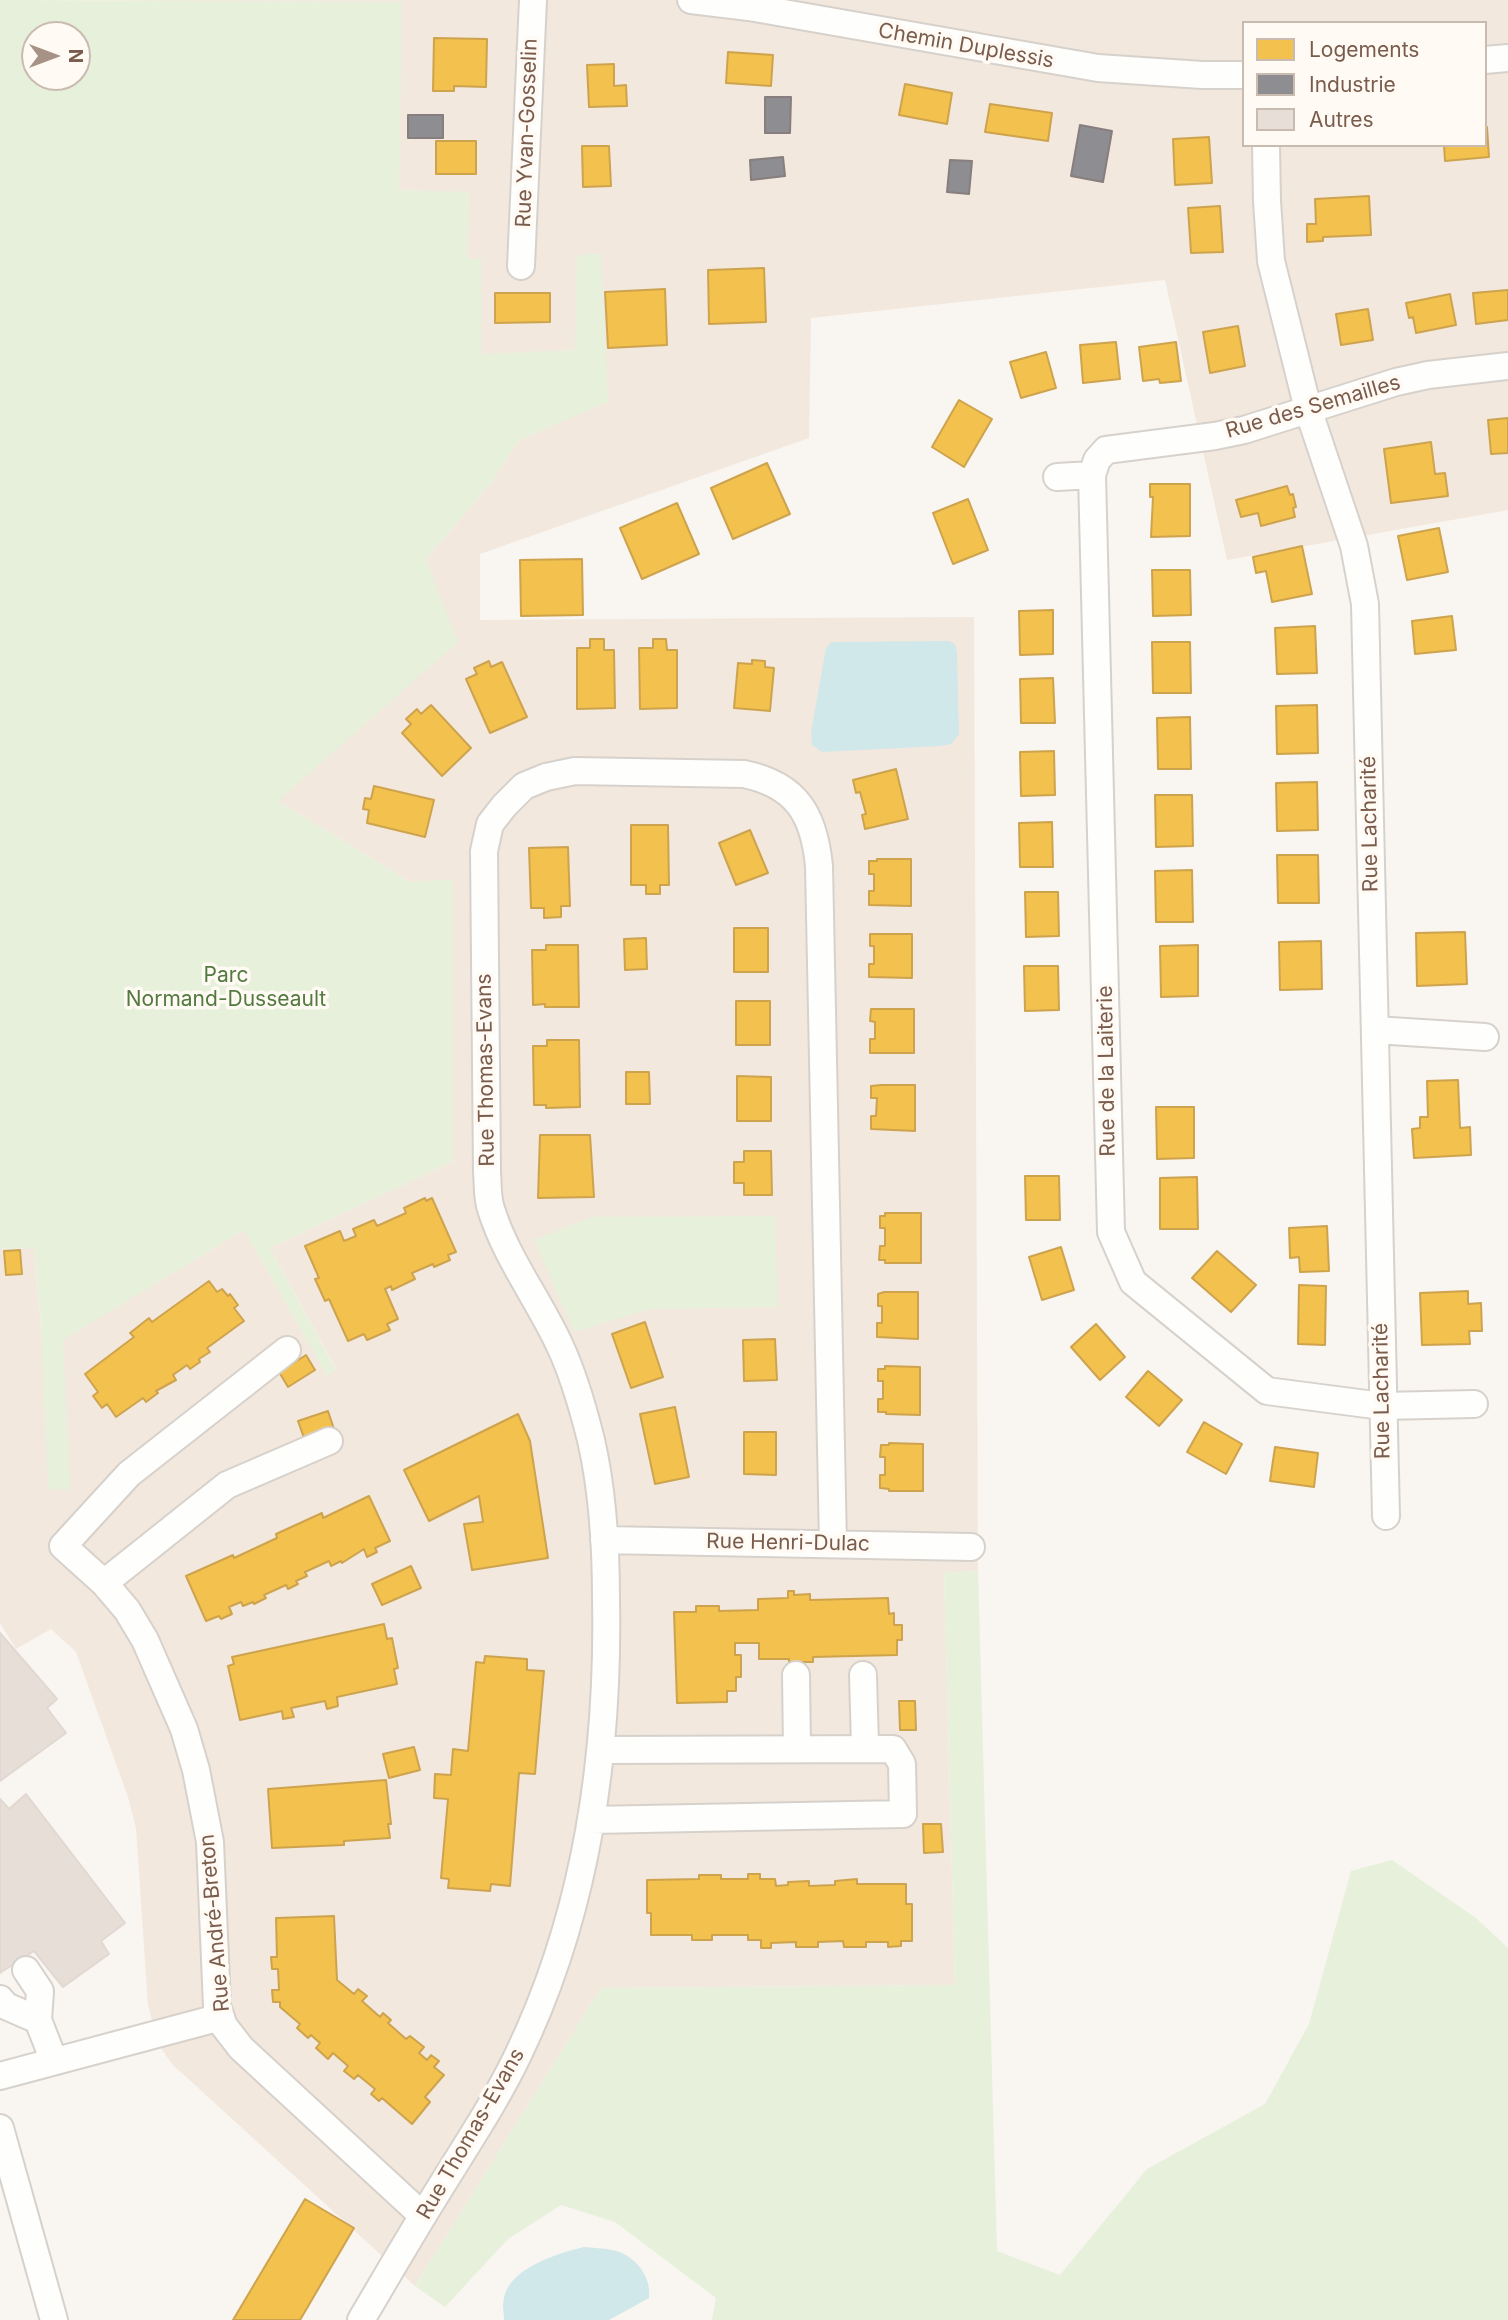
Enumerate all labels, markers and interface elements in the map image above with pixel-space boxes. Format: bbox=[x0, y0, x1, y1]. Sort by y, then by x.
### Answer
street label: Chemin Duplessis bbox=[876, 18, 1056, 74]
north arrow bbox=[21, 21, 91, 91]
legend bbox=[1242, 21, 1487, 147]
text: Logements bbox=[1309, 37, 1419, 62]
street label: Rue Yvan-Gosselin bbox=[511, 38, 543, 228]
text: N bbox=[64, 49, 87, 63]
text: Industrie bbox=[1309, 72, 1396, 97]
text: Autres bbox=[1309, 107, 1374, 132]
street label: Rue des Semailles bbox=[1223, 370, 1403, 444]
street label: Rue Lacharité bbox=[1356, 756, 1384, 892]
park label: Parc Normand-Dusseault bbox=[126, 963, 326, 1013]
street label: Rue Thomas-Evans bbox=[472, 973, 500, 1167]
street label: Rue de la Laiterie bbox=[1093, 985, 1121, 1157]
street label: Rue Lacharité bbox=[1368, 1323, 1396, 1459]
street label: Rue Henri-Dulac bbox=[706, 1529, 870, 1557]
street label: Rue André-Breton bbox=[195, 1833, 235, 2013]
street label: Rue Thomas-Evans bbox=[412, 2044, 530, 2224]

